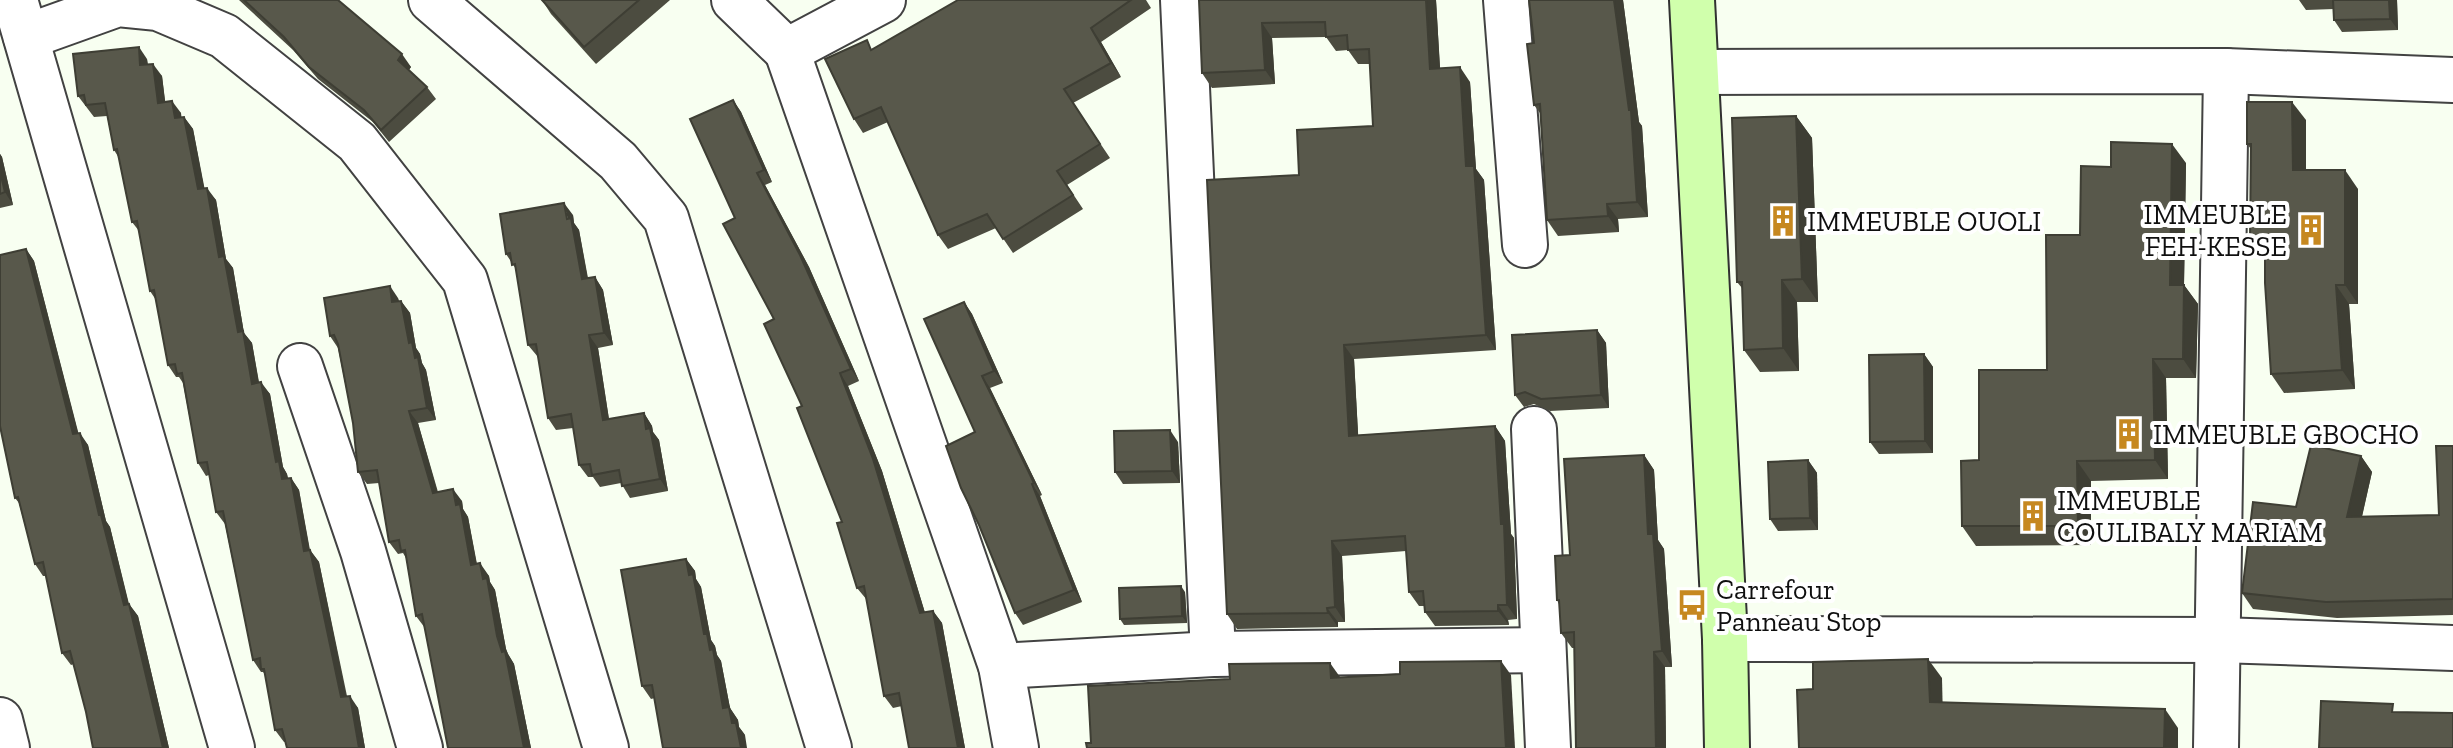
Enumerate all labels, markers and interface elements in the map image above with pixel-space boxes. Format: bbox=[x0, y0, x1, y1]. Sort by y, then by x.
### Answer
place label: IMMEUBLE FEH-KESSE bbox=[2143, 198, 2287, 263]
building icon: IMMEUBLE OUOLI bbox=[1766, 204, 1800, 238]
place label: IMMEUBLE OUOLI bbox=[1807, 205, 2041, 238]
building icon: IMMEUBLE FEH-KESSE bbox=[2294, 213, 2328, 247]
building icon: IMMEUBLE GBOCHO bbox=[2112, 417, 2146, 451]
place label: IMMEUBLE GBOCHO bbox=[2153, 418, 2419, 451]
place label: IMMEUBLE COULIBALY MARIAM bbox=[2057, 484, 2323, 549]
building icon: IMMEUBLE COULIBALY MARIAM bbox=[2016, 499, 2050, 533]
place label: Carrefour Panneau Stop bbox=[1716, 573, 1881, 638]
bus stop icon: Carrefour Panneau Stop bbox=[1675, 588, 1709, 622]

